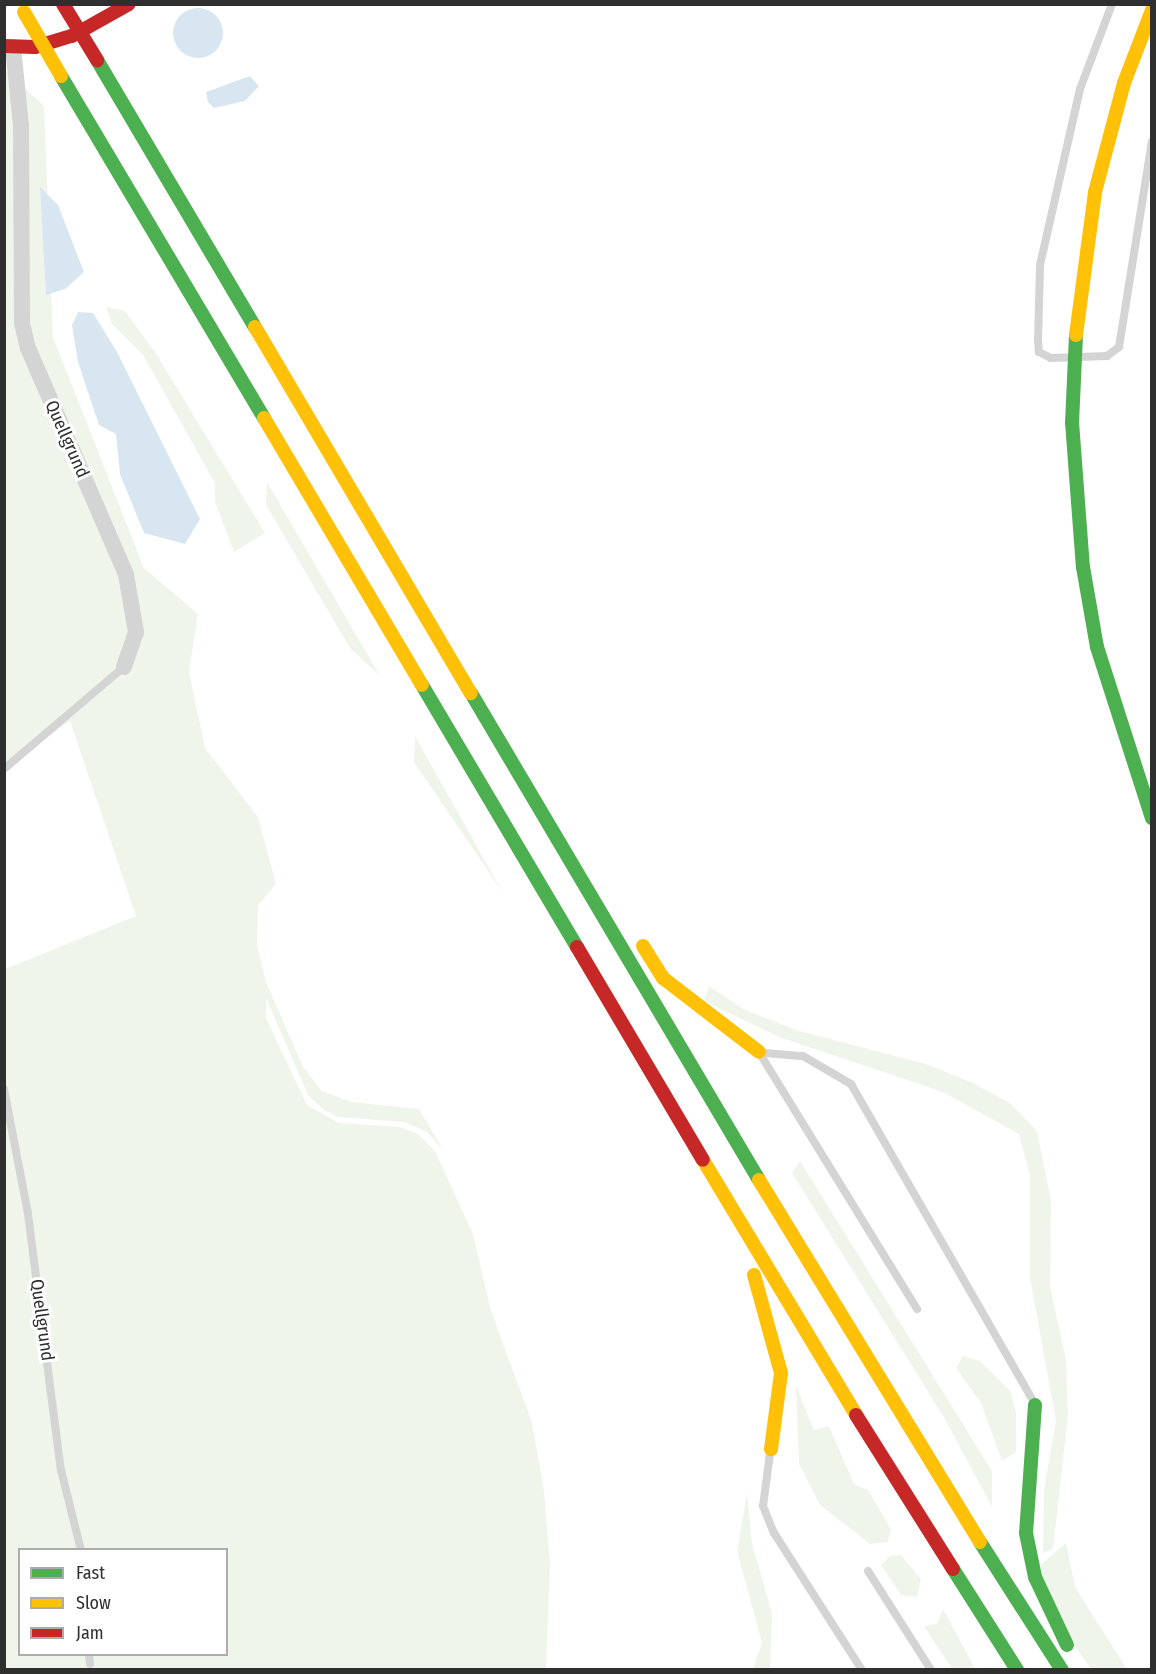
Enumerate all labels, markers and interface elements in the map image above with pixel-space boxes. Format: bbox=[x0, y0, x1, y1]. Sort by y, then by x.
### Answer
street label: Quellgrund bbox=[40, 397, 94, 481]
street label: Quellgrund bbox=[26, 1278, 58, 1362]
legend bbox=[18, 1548, 228, 1656]
text: Fast bbox=[76, 1562, 105, 1584]
text: Slow bbox=[76, 1592, 111, 1614]
text: Jam bbox=[76, 1622, 104, 1644]

